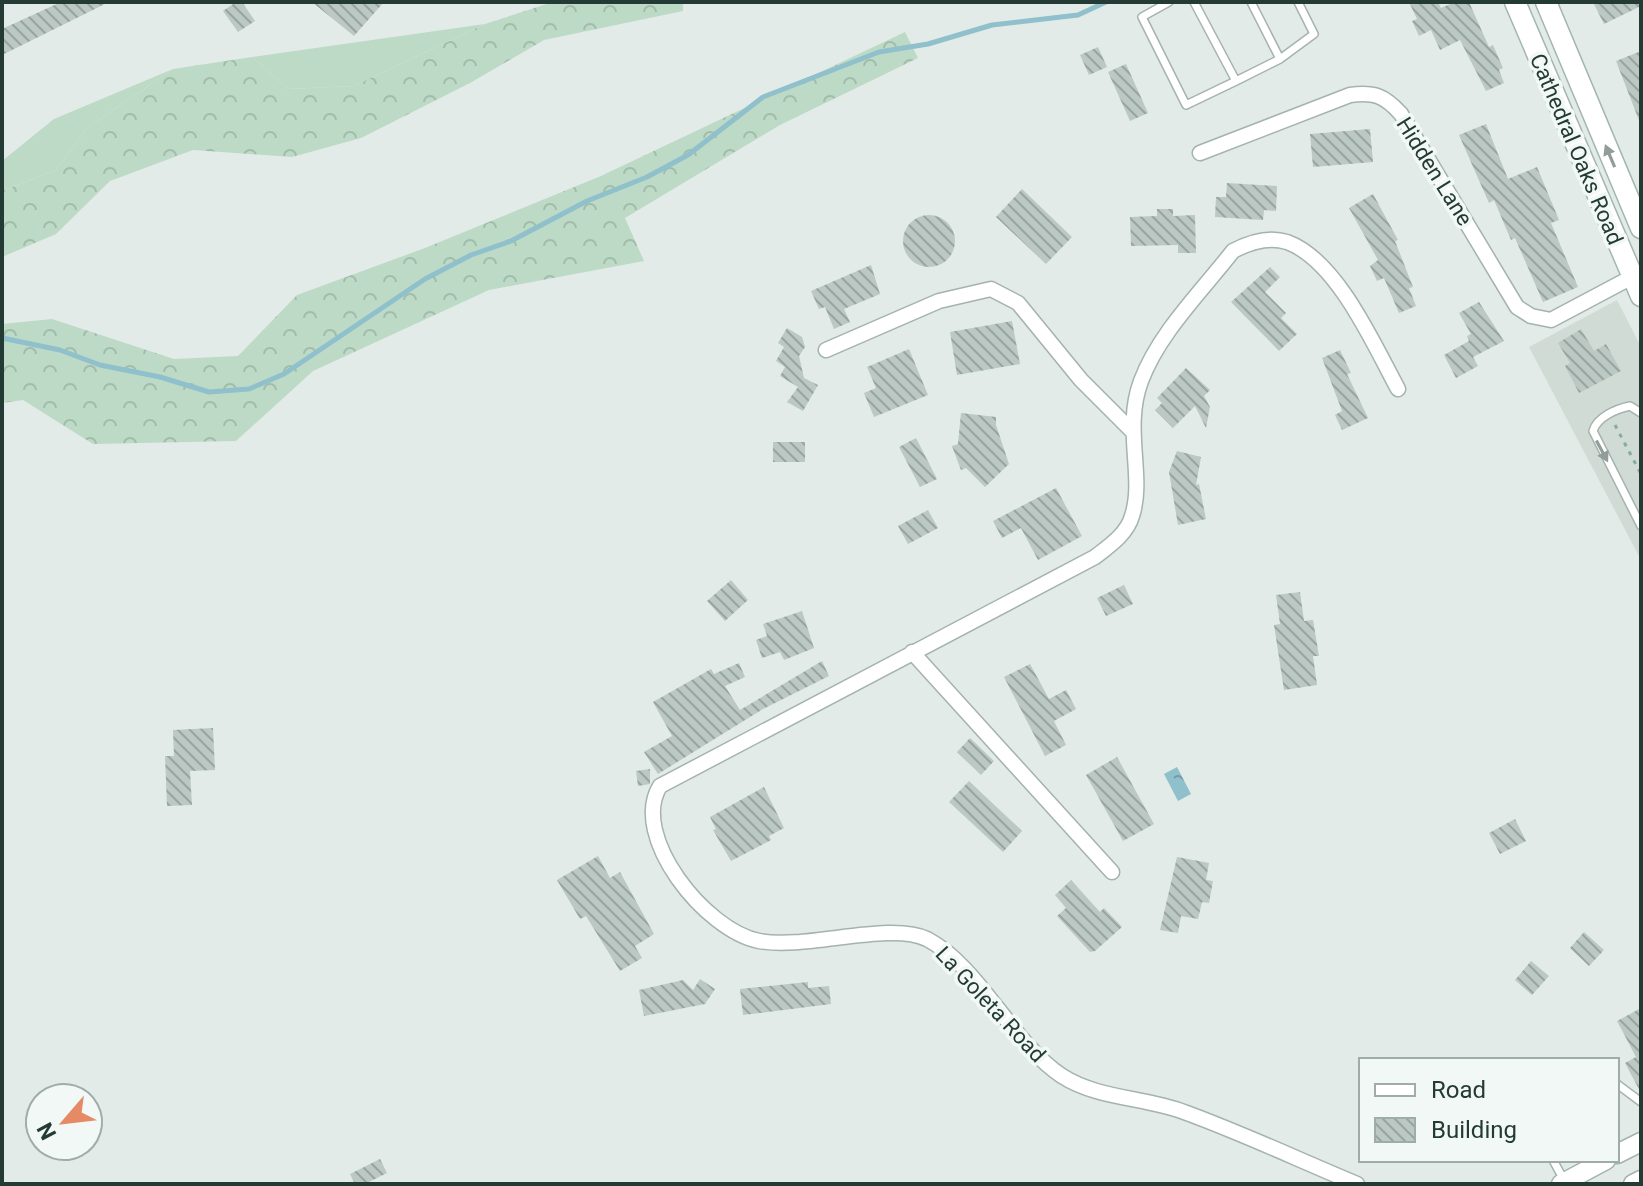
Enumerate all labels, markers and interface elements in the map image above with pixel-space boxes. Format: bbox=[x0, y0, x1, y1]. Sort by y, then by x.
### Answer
street label: Cathedral Oaks Road bbox=[1525, 50, 1628, 248]
street label: Hidden Lane bbox=[1391, 113, 1478, 230]
one-way arrow bbox=[1603, 144, 1616, 168]
one-way arrow bbox=[1595, 439, 1608, 462]
street label: La Goleta Road bbox=[931, 941, 1051, 1067]
legend bbox=[1359, 1058, 1619, 1162]
text: Road bbox=[1431, 1076, 1486, 1104]
north arrow bbox=[24, 1082, 104, 1162]
text: Building bbox=[1431, 1116, 1517, 1144]
text: N bbox=[32, 1118, 61, 1144]

